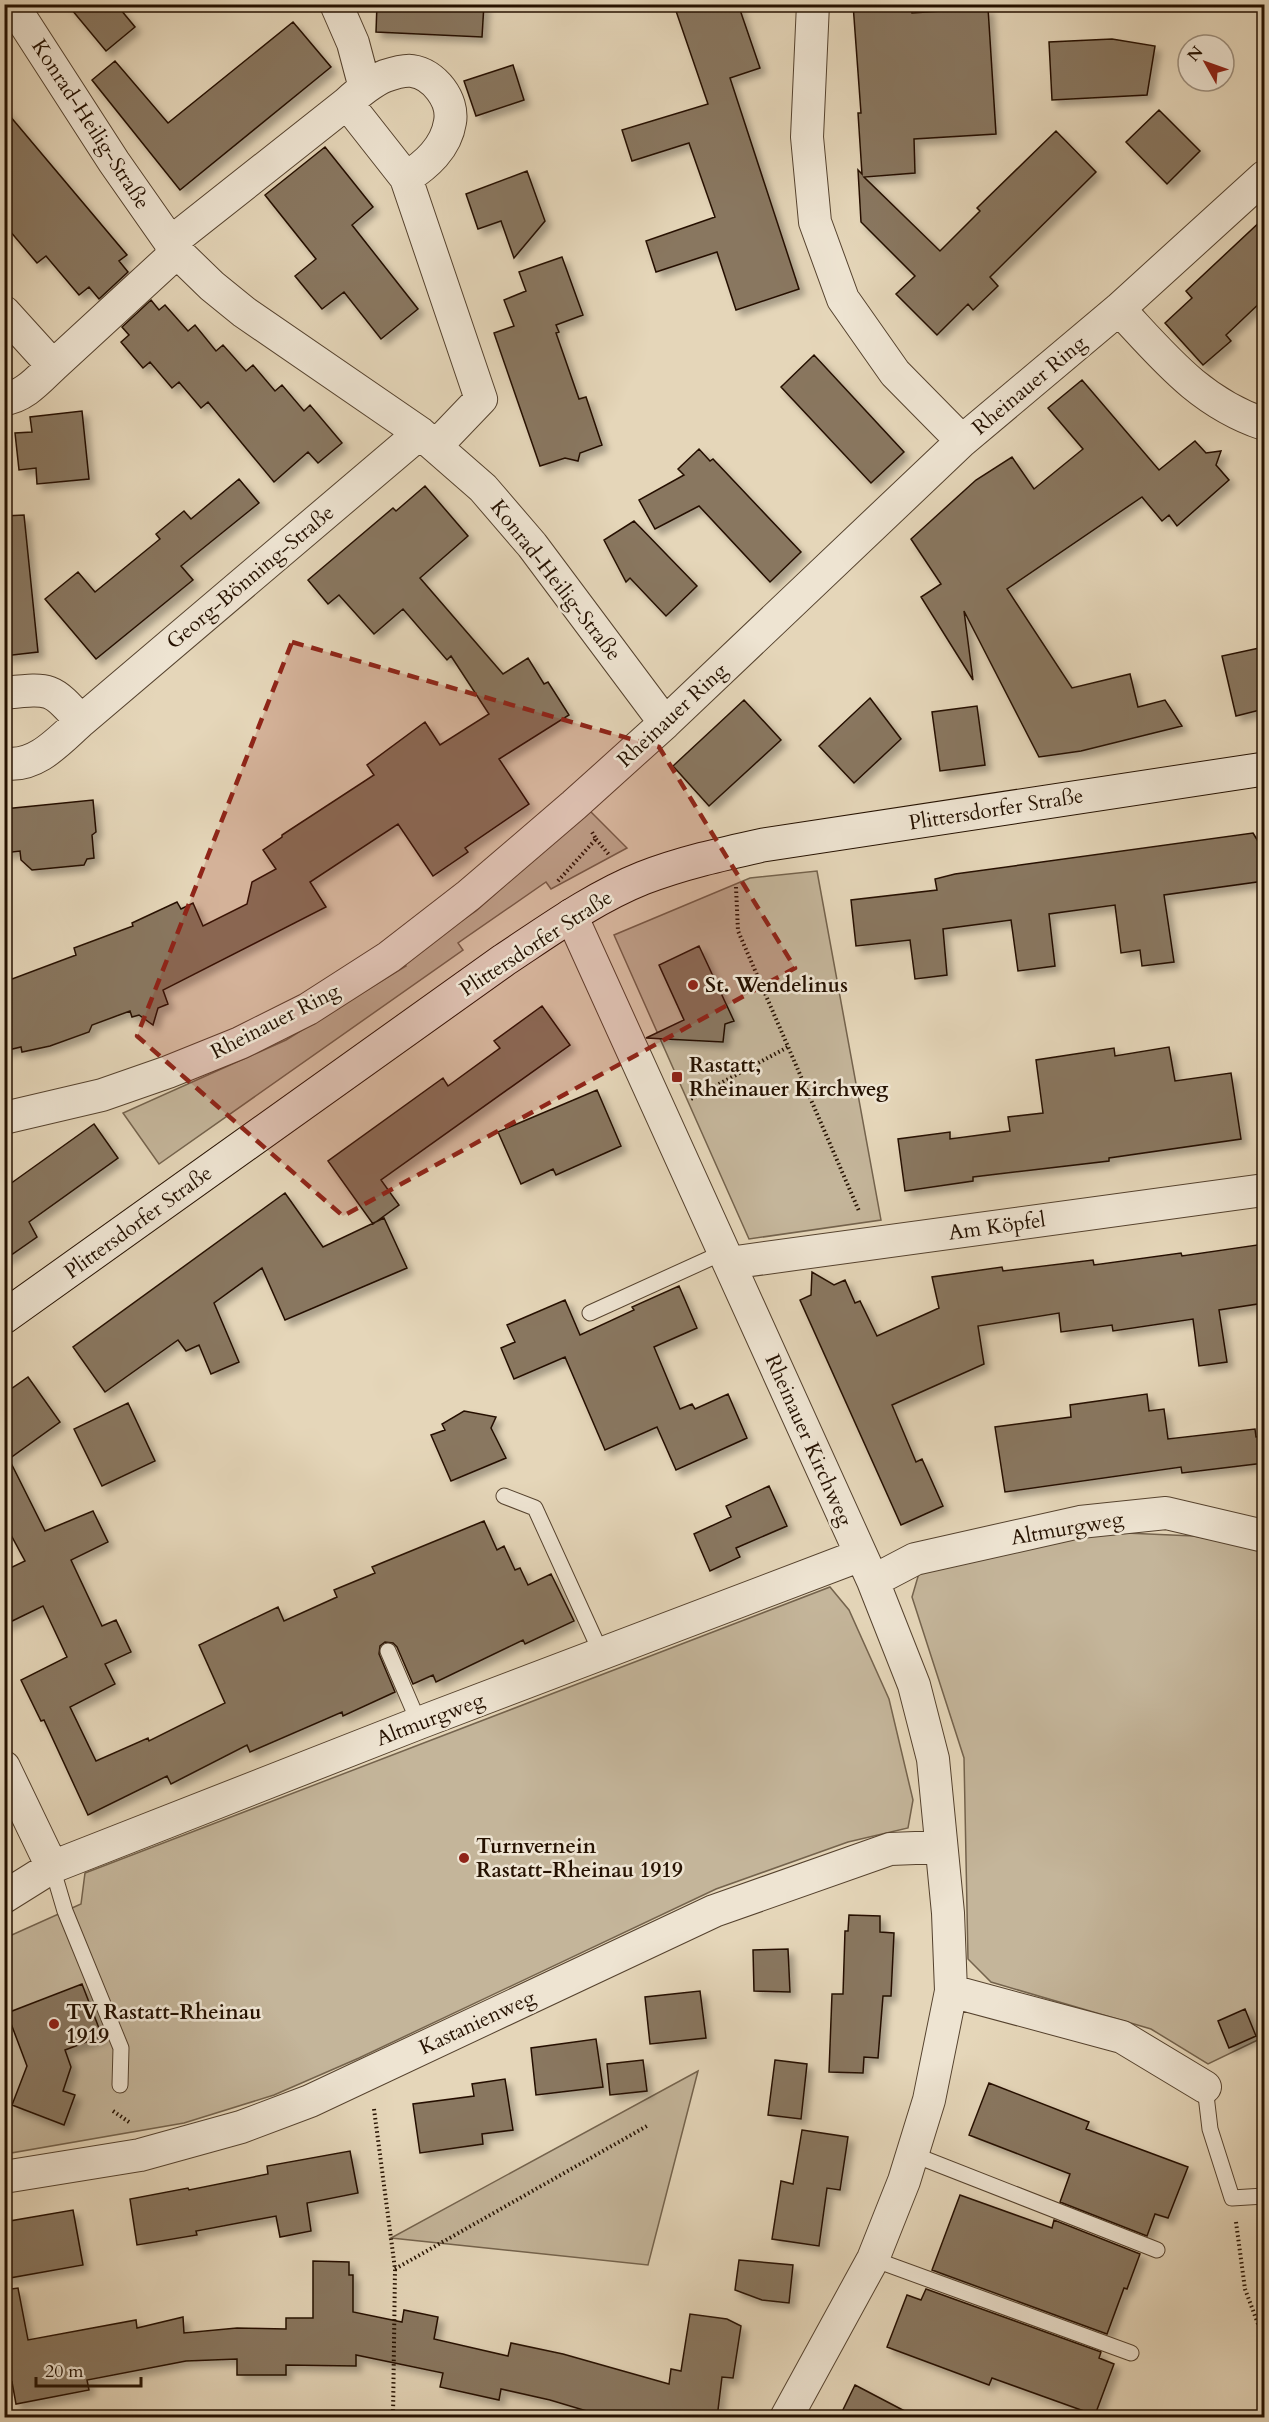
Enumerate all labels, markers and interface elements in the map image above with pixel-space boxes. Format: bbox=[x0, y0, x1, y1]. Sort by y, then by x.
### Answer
north arrow bbox=[1176, 33, 1236, 93]
street label: Konrad-Heilig-Straße bbox=[25, 34, 157, 215]
text: N bbox=[1182, 42, 1208, 66]
street label: Rheinauer Ring bbox=[966, 329, 1093, 442]
street label: Konrad-Heilig-Straße bbox=[483, 494, 628, 667]
street label: Georg-Bönning-Straße bbox=[160, 499, 340, 656]
street label: Rheinauer Ring bbox=[611, 657, 734, 774]
street label: Plittersdorfer Straße bbox=[907, 781, 1086, 838]
street label: Plittersdorfer Straße bbox=[454, 883, 618, 1004]
place label: St. Wendelinus bbox=[705, 971, 848, 1000]
street label: Rheinauer Ring bbox=[206, 976, 345, 1066]
marker: St. Wendelinus bbox=[686, 978, 700, 992]
place label: Rastatt, Rheinauer Kirchweg bbox=[689, 1051, 889, 1104]
marker: Rastatt, Rheinauer Kirchweg bbox=[670, 1070, 684, 1084]
street label: Plittersdorfer Straße bbox=[58, 1159, 218, 1286]
street label: Am Köpfel bbox=[947, 1205, 1048, 1248]
street label: Rheinauer Kirchweg bbox=[758, 1350, 860, 1531]
street label: Altmurgweg bbox=[1009, 1504, 1126, 1553]
street label: Altmurgweg bbox=[372, 1685, 489, 1753]
place label: Turnvernein Rastatt-Rheinau 1919 bbox=[476, 1832, 683, 1885]
marker: Turnvernein Rastatt-Rheinau 1919 bbox=[457, 1851, 471, 1865]
street label: Kastanienweg bbox=[414, 1983, 540, 2062]
place label: TV Rastatt-Rheinau 1919 bbox=[66, 1998, 261, 2051]
marker: TV Rastatt-Rheinau 1919 bbox=[47, 2017, 61, 2031]
scale bar bbox=[36, 2350, 141, 2388]
text: 20 m bbox=[45, 2359, 84, 2384]

